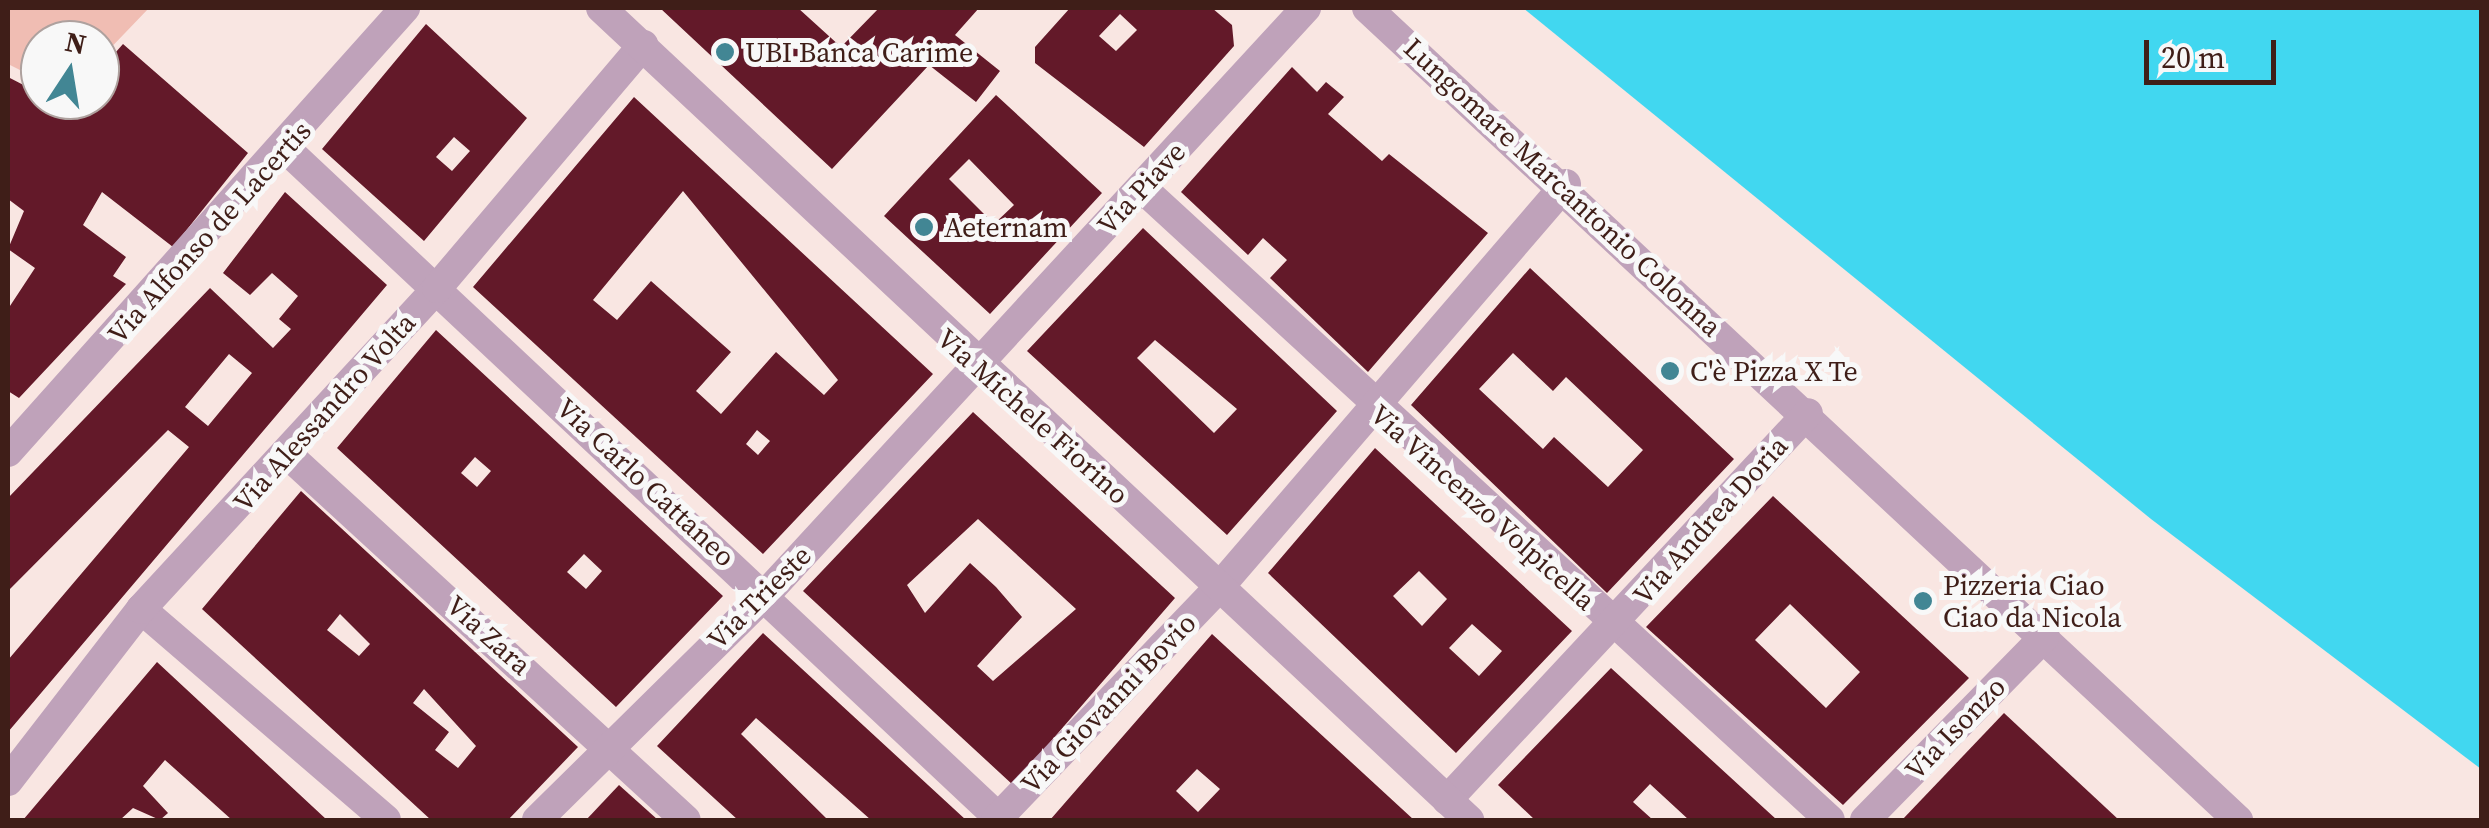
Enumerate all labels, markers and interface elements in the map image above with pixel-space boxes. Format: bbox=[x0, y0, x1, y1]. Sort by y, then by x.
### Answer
north arrow bbox=[20, 20, 120, 120]
scale bar bbox=[2149, 20, 2282, 82]
text: N bbox=[62, 22, 90, 63]
street label: Lungomare Marcantonio Colonna bbox=[1397, 31, 1729, 343]
place label: UBI Banca Carime bbox=[745, 35, 973, 69]
text: 20 m bbox=[2161, 37, 2225, 78]
marker: UBI Banca Carime bbox=[714, 41, 736, 63]
street label: Via Alfonso de Lacertis bbox=[100, 114, 318, 350]
street label: Via Piave bbox=[1090, 135, 1192, 241]
place label: Aeternam bbox=[944, 210, 1068, 244]
marker: Aeternam bbox=[913, 216, 935, 238]
street label: Via Alessandro Volta bbox=[226, 305, 422, 519]
street label: Via Michele Fiorino bbox=[930, 321, 1136, 511]
place label: C'è Pizza X Te bbox=[1690, 354, 1858, 388]
marker: C'è Pizza X Te bbox=[1659, 360, 1681, 382]
street label: Via Carlo Cattaneo bbox=[550, 391, 742, 573]
street label: Via Vincenzo Volpicella bbox=[1363, 397, 1603, 617]
street label: Via Andrea Doria bbox=[1626, 429, 1794, 611]
street label: Via Trieste bbox=[700, 538, 818, 656]
place label: Pizzeria Ciao Ciao da Nicola bbox=[1943, 568, 2122, 634]
street label: Via Zara bbox=[440, 588, 538, 682]
marker: Pizzeria Ciao Ciao da Nicola bbox=[1912, 590, 1934, 612]
street label: Via Giovanni Bovio bbox=[1013, 606, 1203, 800]
street label: Via Isonzo bbox=[1898, 670, 2012, 786]

